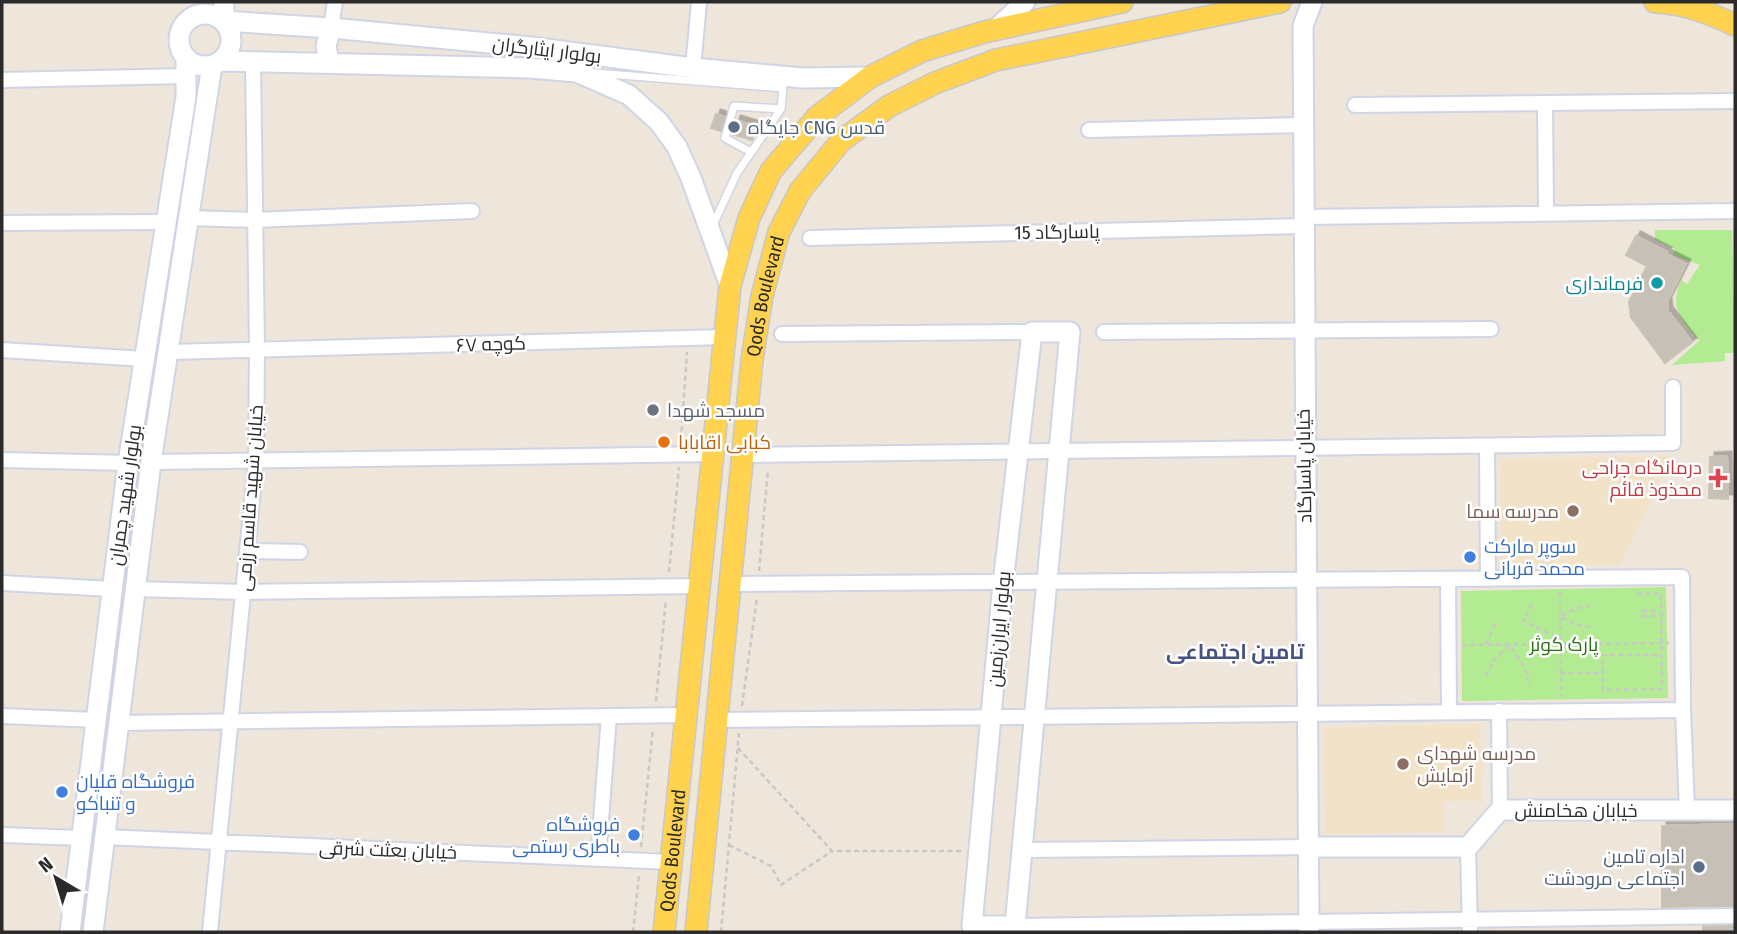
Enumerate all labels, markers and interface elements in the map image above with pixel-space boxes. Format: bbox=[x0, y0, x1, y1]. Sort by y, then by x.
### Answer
street label: بولوار ایثارگران bbox=[491, 32, 603, 68]
place label: جایگاه CNG قدس bbox=[748, 116, 885, 139]
marker: جایگاه CNG قدس bbox=[726, 119, 742, 135]
street label: پاسارگاد 15 bbox=[1014, 220, 1100, 245]
street label: Qods Boulevard bbox=[741, 233, 789, 358]
place label: فرمانداری bbox=[1566, 272, 1643, 295]
marker: فرمانداری bbox=[1649, 275, 1665, 291]
street label: کوچه ۶۷ bbox=[456, 331, 526, 358]
place label: مسجد شهدا bbox=[667, 399, 765, 422]
marker: مسجد شهدا bbox=[645, 402, 661, 418]
street label: خیابان شهید قاسم رزمی bbox=[232, 404, 270, 592]
street label: خیابان پاسارگاد bbox=[1292, 409, 1317, 523]
street label: بولوار شهید چمران bbox=[104, 423, 147, 567]
place label: کبابی اقابابا bbox=[678, 431, 771, 454]
marker: کبابی اقابابا bbox=[656, 434, 672, 450]
place label: درمانگاه جراحی محذوذ قائم bbox=[1582, 456, 1702, 503]
marker: درمانگاه جراحی محذوذ قائم bbox=[1708, 468, 1728, 488]
place label: مدرسه سما bbox=[1466, 500, 1559, 523]
marker: مدرسه سما bbox=[1565, 503, 1581, 519]
place label: سوپر مارکت محمد قربانی bbox=[1484, 535, 1585, 580]
marker: سوپر مارکت محمد قربانی bbox=[1462, 549, 1478, 565]
street label: بولوار ایران‌زمین bbox=[982, 570, 1016, 688]
park label: پارک کوثر bbox=[1529, 633, 1598, 657]
district label: تامین اجتماعی bbox=[1166, 639, 1305, 665]
place label: مدرسه شهدای آزمایش bbox=[1417, 742, 1536, 787]
marker: مدرسه شهدای آزمایش bbox=[1395, 756, 1411, 772]
place label: فروشگاه قلیان و تنباکو bbox=[76, 770, 195, 815]
marker: فروشگاه قلیان و تنباکو bbox=[54, 784, 70, 800]
street label: Qods Boulevard bbox=[655, 788, 690, 913]
street label: خیابان هخامنش bbox=[1514, 799, 1638, 822]
place label: فروشگاه باطری رستمی bbox=[512, 813, 620, 858]
marker: فروشگاه باطری رستمی bbox=[626, 827, 642, 843]
street label: خیابان بعثت شرقی bbox=[319, 836, 457, 864]
north arrow bbox=[21, 843, 91, 913]
place label: اداره تامین اجتماعی مرودشت bbox=[1544, 845, 1685, 890]
text: N bbox=[34, 852, 57, 878]
marker: اداره تامین اجتماعی مرودشت bbox=[1691, 859, 1707, 875]

